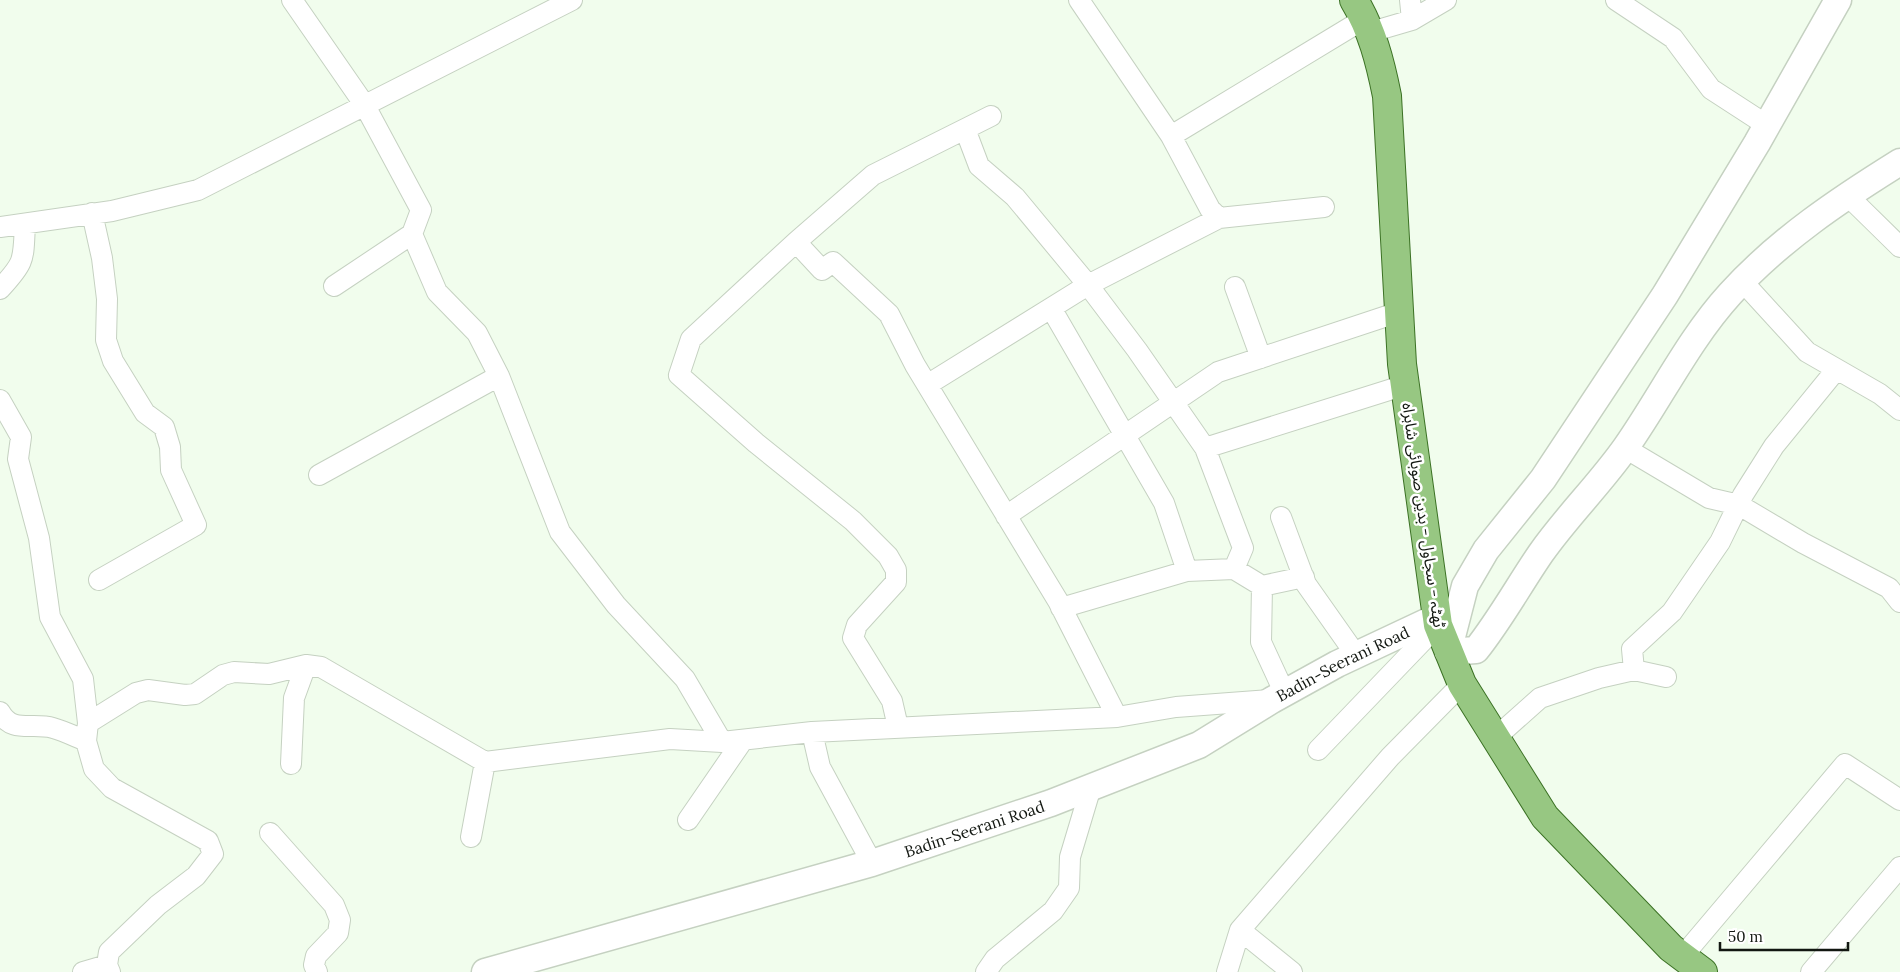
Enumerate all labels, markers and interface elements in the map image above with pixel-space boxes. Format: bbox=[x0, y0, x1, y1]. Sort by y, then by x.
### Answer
street label: ٹھٹہ - سجاول - بدین صوبائی شاہراہ bbox=[1397, 401, 1450, 629]
street label: Badin-Seerani Road bbox=[1272, 621, 1413, 706]
street label: Badin-Seerani Road bbox=[902, 796, 1047, 861]
scale bar bbox=[1720, 920, 1848, 952]
text: 50 m bbox=[1728, 927, 1763, 946]

